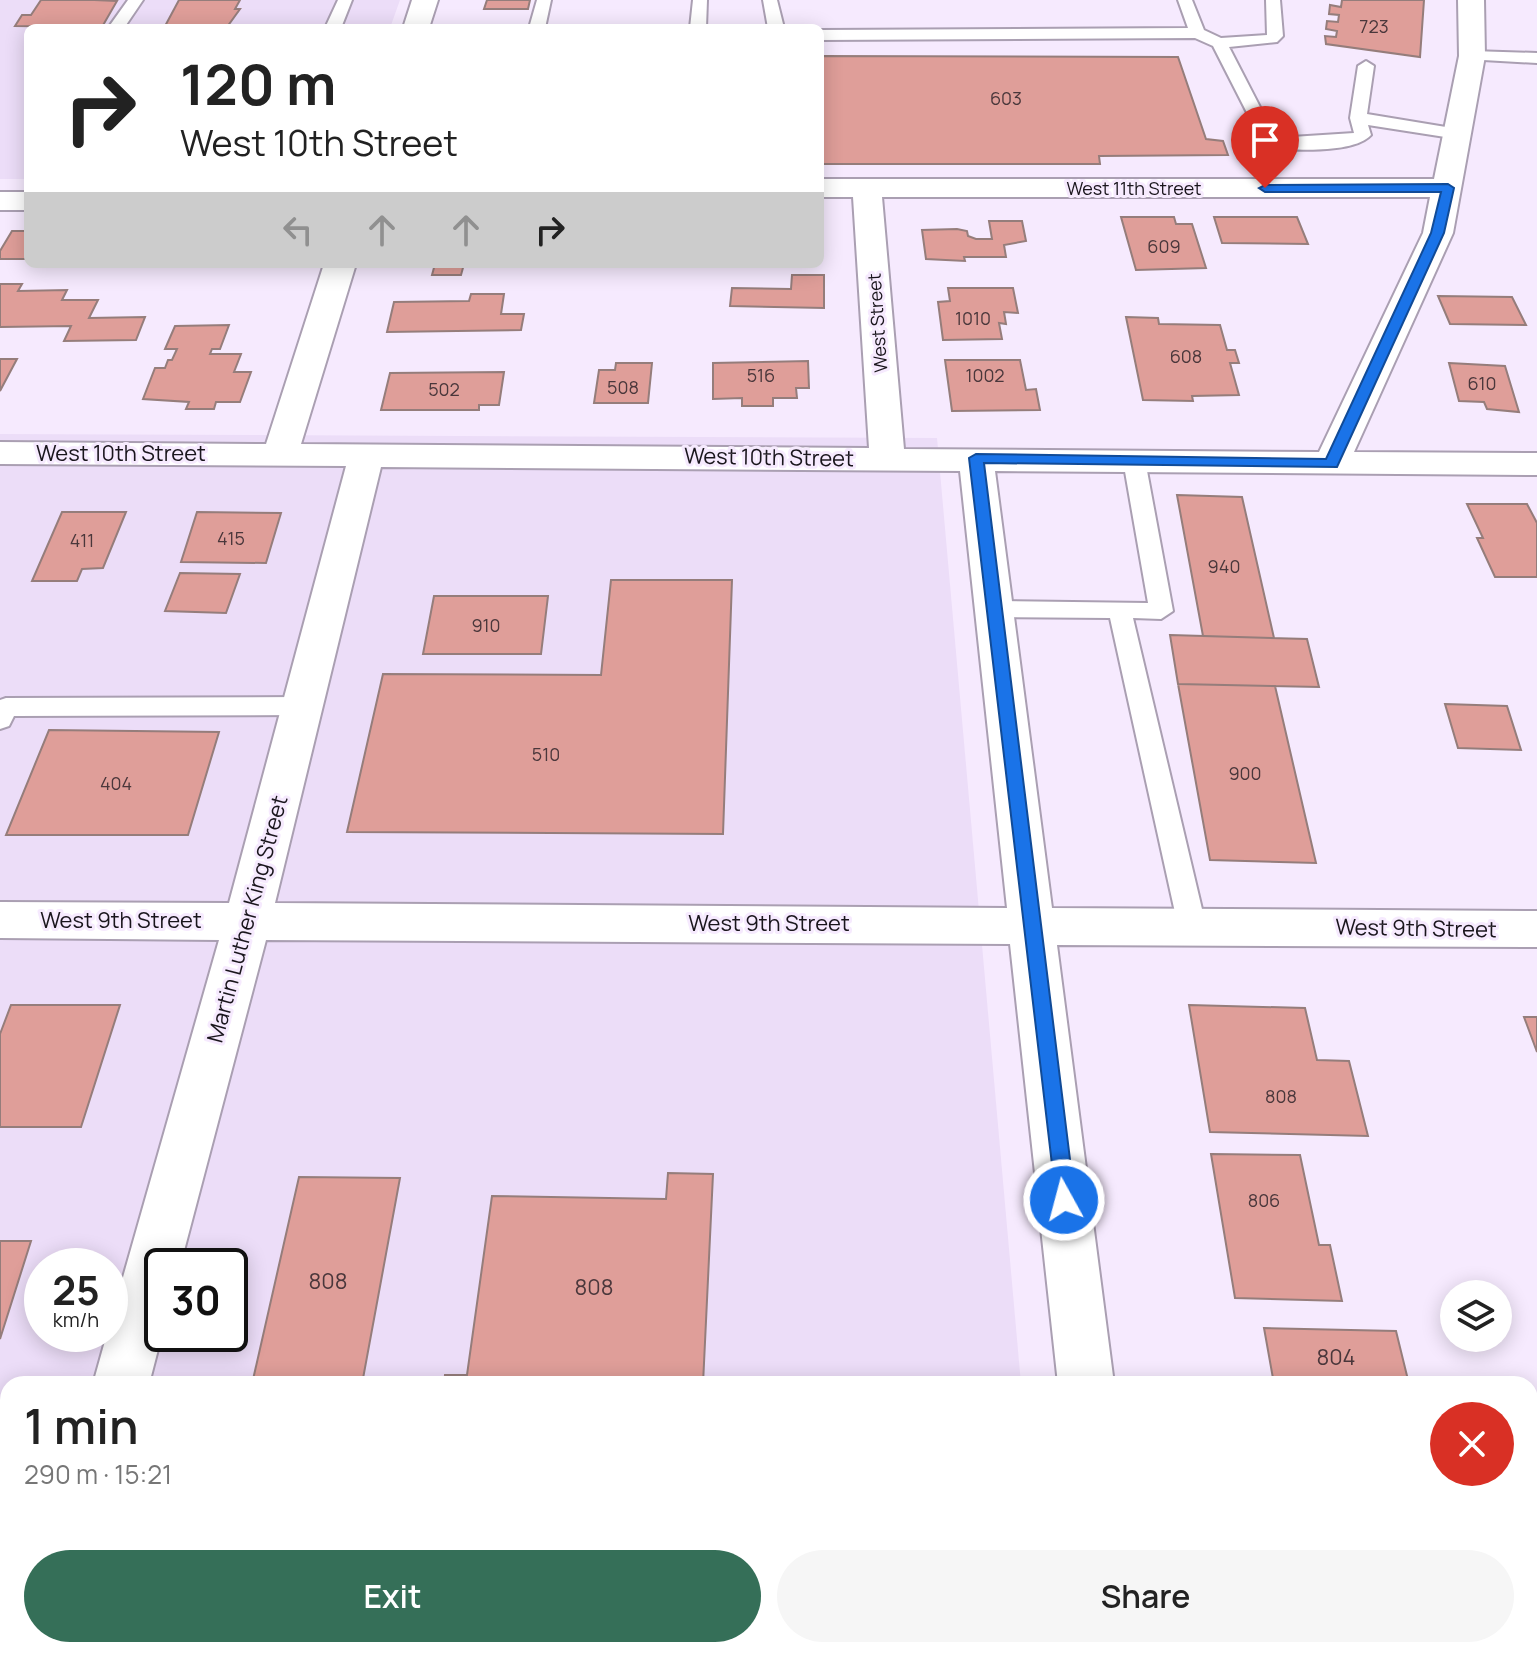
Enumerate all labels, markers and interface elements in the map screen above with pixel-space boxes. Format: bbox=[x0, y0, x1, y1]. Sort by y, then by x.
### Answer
house number: 723 bbox=[1359, 14, 1389, 38]
text: 120 m bbox=[180, 45, 336, 122]
icon: right bbox=[48, 56, 152, 160]
house number: 603 bbox=[990, 86, 1022, 110]
pin bbox=[1231, 106, 1299, 188]
text: West 10th Street bbox=[180, 118, 458, 167]
icon: arrive bbox=[1243, 118, 1287, 162]
street label: West 11th Street bbox=[1067, 176, 1201, 200]
icon: left bbox=[276, 208, 320, 252]
icon: ahead bbox=[360, 208, 404, 252]
icon: ahead bbox=[444, 208, 488, 252]
icon: right bbox=[528, 208, 572, 252]
house number: 609 bbox=[1147, 234, 1181, 258]
street label: West Street bbox=[862, 273, 892, 373]
house number: 1010 bbox=[955, 306, 991, 330]
house number: 608 bbox=[1170, 344, 1202, 368]
house number: 516 bbox=[747, 363, 775, 387]
house number: 1002 bbox=[965, 363, 1005, 387]
house number: 610 bbox=[1468, 371, 1496, 395]
house number: 508 bbox=[607, 375, 639, 399]
house number: 502 bbox=[428, 377, 460, 401]
street label: West 10th Street bbox=[36, 438, 206, 468]
street label: West 10th Street bbox=[684, 441, 854, 473]
house number: 415 bbox=[217, 526, 245, 550]
house number: 411 bbox=[70, 528, 94, 552]
house number: 940 bbox=[1208, 554, 1240, 578]
house number: 910 bbox=[471, 613, 501, 637]
house number: 510 bbox=[532, 742, 560, 766]
house number: 900 bbox=[1228, 761, 1262, 785]
house number: 404 bbox=[100, 771, 132, 795]
street label: Martin Luther King Street bbox=[200, 792, 295, 1046]
street label: West 9th Street bbox=[40, 905, 202, 935]
street label: West 9th Street bbox=[688, 908, 850, 938]
street label: West 9th Street bbox=[1335, 912, 1497, 944]
house number: 808 bbox=[1265, 1084, 1297, 1108]
position arrow bbox=[1022, 1158, 1106, 1242]
house number: 806 bbox=[1248, 1188, 1280, 1212]
speed limit sign: 30 bbox=[144, 1248, 248, 1352]
text: 25 bbox=[52, 1262, 100, 1317]
house number: 808 bbox=[309, 1266, 347, 1296]
house number: 808 bbox=[575, 1272, 613, 1302]
map controls bbox=[1440, 1280, 1512, 1352]
button: layers bbox=[1440, 1280, 1512, 1352]
text: km/h bbox=[53, 1306, 99, 1333]
house number: 804 bbox=[1316, 1342, 1356, 1372]
text: 1 min bbox=[24, 1393, 138, 1458]
button: close bbox=[1430, 1402, 1514, 1486]
text: 290 m · 15:21 bbox=[24, 1456, 172, 1492]
button: Exit bbox=[24, 1550, 761, 1642]
button: Share bbox=[777, 1550, 1514, 1642]

